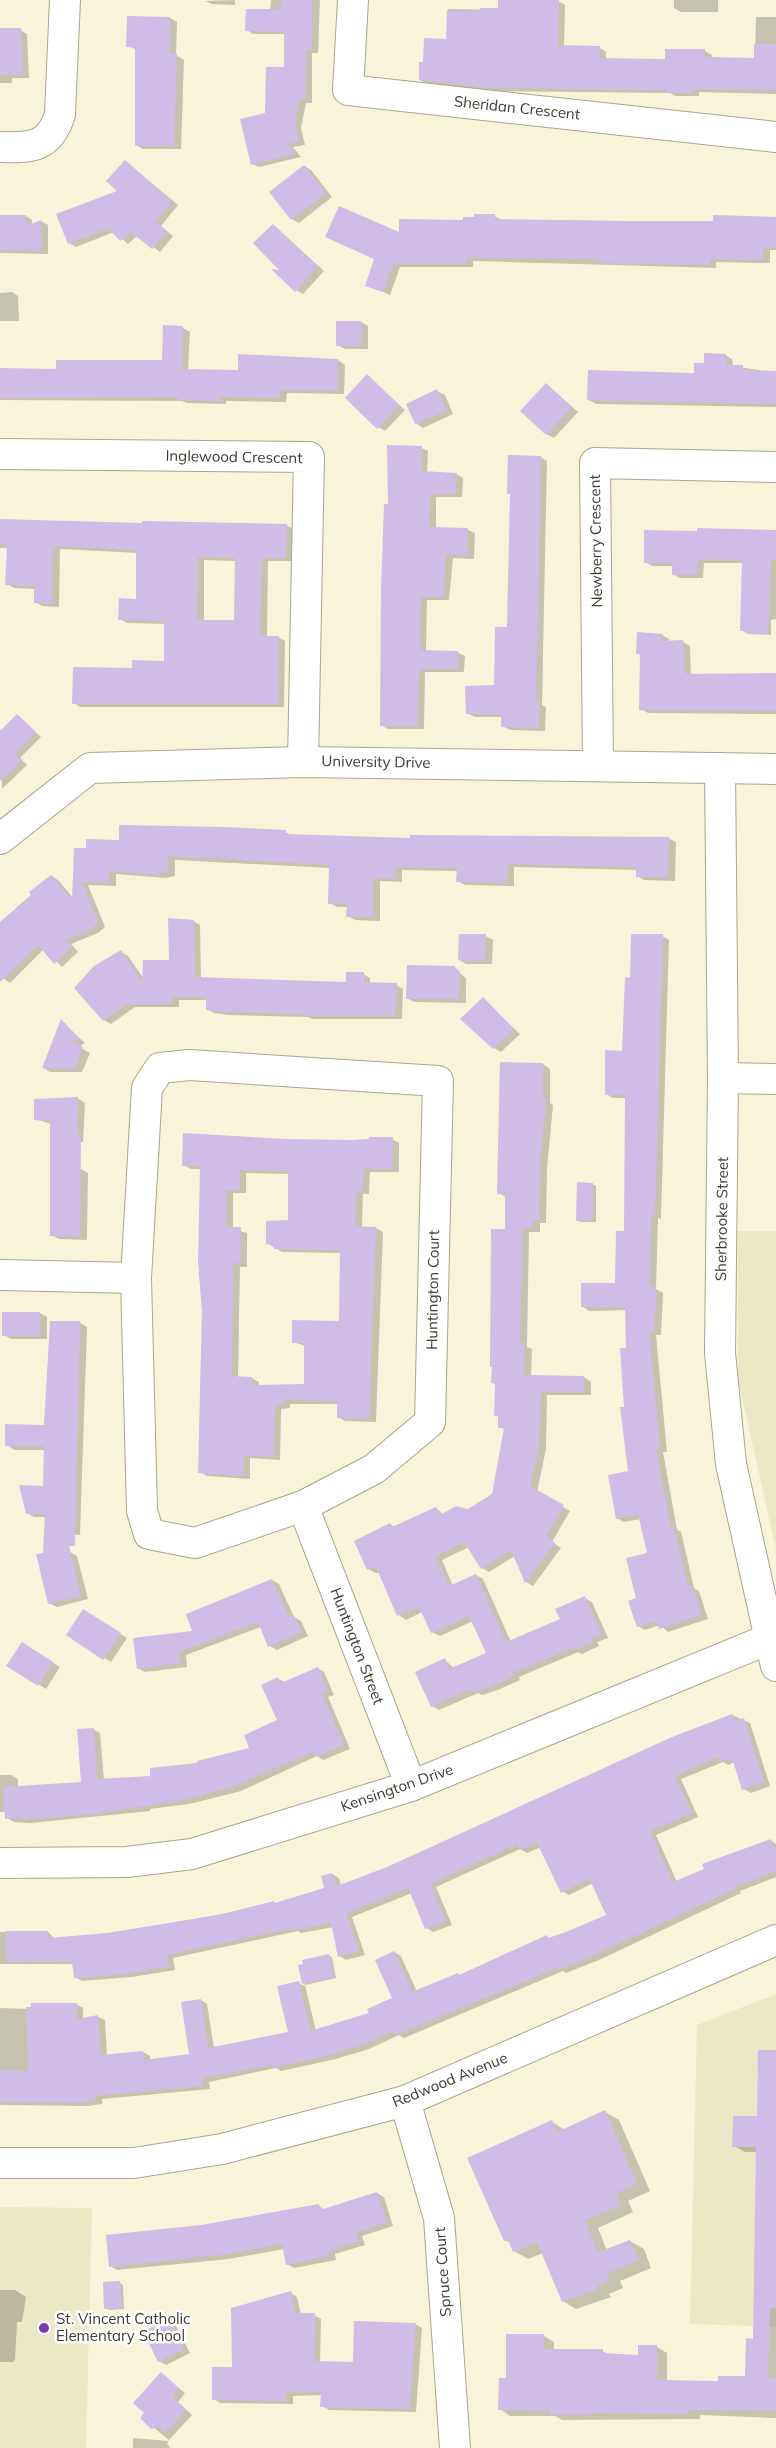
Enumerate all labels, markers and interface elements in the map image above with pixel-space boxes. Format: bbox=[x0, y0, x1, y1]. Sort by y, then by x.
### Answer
street label: Sheridan Crescent bbox=[453, 91, 581, 124]
street label: Inglewood Crescent bbox=[165, 446, 303, 467]
street label: Newberry Crescent bbox=[585, 474, 606, 608]
street label: University Drive bbox=[321, 751, 431, 772]
street label: Sherbrooke Street bbox=[711, 1157, 732, 1281]
street label: Huntington Court bbox=[422, 1230, 443, 1350]
street label: Huntington Street bbox=[326, 1585, 388, 1707]
street label: Kensington Drive bbox=[338, 1759, 456, 1816]
street label: Redwood Avenue bbox=[389, 2048, 510, 2111]
street label: Spruce Court bbox=[430, 2227, 455, 2318]
place label: St. Vincent Catholic Elementary School bbox=[56, 2309, 191, 2345]
marker: St. Vincent Catholic Elementary School bbox=[37, 2321, 51, 2335]

